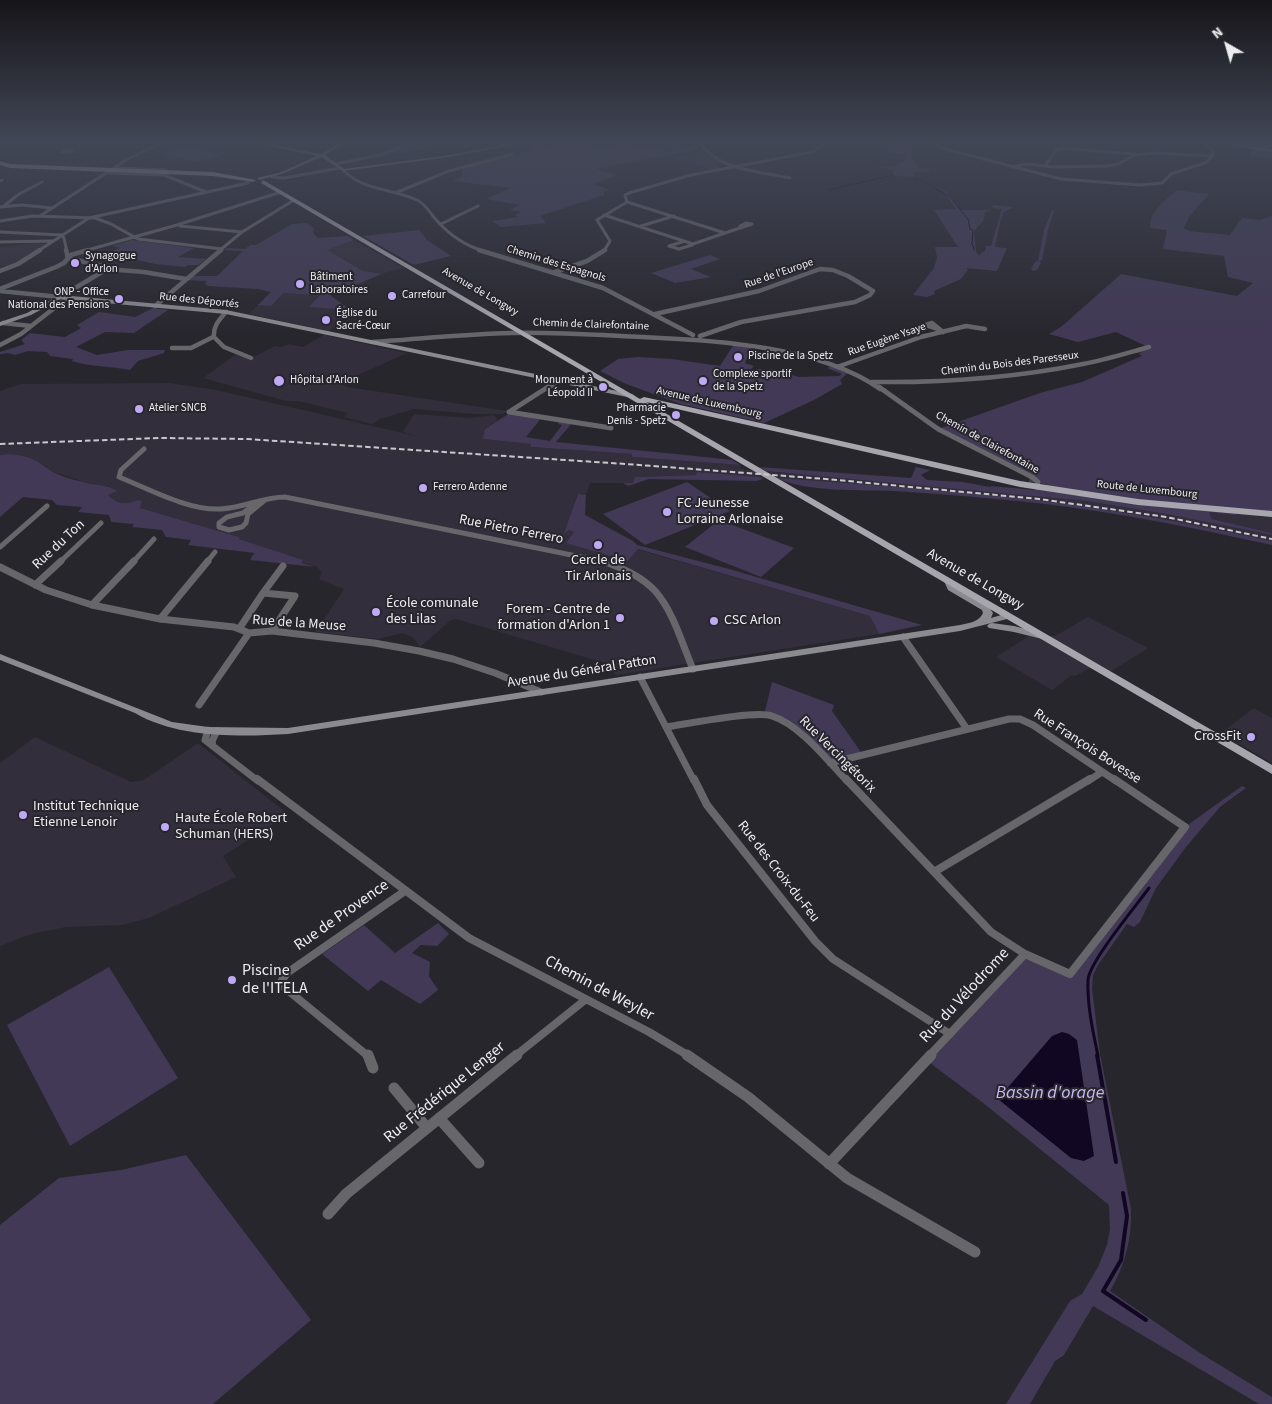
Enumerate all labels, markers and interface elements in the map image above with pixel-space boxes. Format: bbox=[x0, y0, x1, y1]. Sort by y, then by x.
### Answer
north arrow bbox=[1202, 20, 1252, 70]
text: N bbox=[1208, 22, 1228, 44]
street label: Chemin des Espagnols bbox=[505, 243, 607, 285]
place label: Synagogue d'Arlon bbox=[85, 250, 136, 276]
street label: Rue de l'Europe bbox=[743, 256, 815, 292]
marker: Synagogue d'Arlon bbox=[69, 257, 81, 269]
street label: Avenue de Longwy bbox=[440, 265, 520, 319]
place label: Bâtiment Laboratoires bbox=[310, 271, 368, 297]
marker: Bâtiment Laboratoires bbox=[294, 278, 306, 290]
place label: ONP - Office National des Pensions bbox=[8, 286, 109, 312]
place label: Carrefour bbox=[402, 289, 446, 303]
street label: Rue des Déportés bbox=[159, 290, 239, 312]
marker: Carrefour bbox=[386, 290, 398, 302]
marker: ONP - Office National des Pensions bbox=[113, 293, 125, 305]
place label: Église du Sacré-Cœur bbox=[336, 307, 390, 333]
marker: Église du Sacré-Cœur bbox=[320, 314, 332, 326]
street label: Chemin de Clairefontaine bbox=[533, 316, 649, 334]
street label: Rue Eugène Ysaye bbox=[846, 320, 928, 360]
street label: Chemin du Bois des Paresseux bbox=[941, 349, 1079, 379]
place label: Piscine de la Spetz bbox=[748, 350, 833, 364]
marker: Piscine de la Spetz bbox=[732, 351, 744, 363]
place label: Complexe sportif de la Spetz bbox=[713, 368, 791, 394]
marker: Hôpital d'Arlon bbox=[272, 374, 286, 388]
place label: Hôpital d'Arlon bbox=[290, 374, 359, 388]
place label: Monument à Léopold II bbox=[535, 374, 593, 400]
marker: Complexe sportif de la Spetz bbox=[697, 375, 709, 387]
marker: Monument à Léopold II bbox=[597, 381, 609, 393]
street label: Avenue de Luxembourg bbox=[655, 384, 763, 422]
place label: Atelier SNCB bbox=[149, 402, 207, 416]
place label: Pharmacie Denis - Spetz bbox=[607, 402, 666, 428]
marker: Atelier SNCB bbox=[133, 403, 145, 415]
marker: Pharmacie Denis - Spetz bbox=[670, 409, 682, 421]
street label: Chemin de Clairefontaine bbox=[933, 409, 1041, 477]
street label: Route de Luxembourg bbox=[1096, 478, 1198, 502]
place label: Ferrero Ardenne bbox=[433, 481, 507, 495]
marker: Ferrero Ardenne bbox=[417, 482, 429, 494]
place label: FC Jeunesse Lorraine Arlonaise bbox=[677, 496, 783, 528]
marker: FC Jeunesse Lorraine Arlonaise bbox=[661, 506, 673, 518]
street label: Rue Pietro Ferrero bbox=[457, 512, 565, 548]
street label: Rue du Ton bbox=[29, 517, 89, 573]
marker: Cercle de Tir Arlonais bbox=[592, 539, 604, 551]
street label: Avenue de Longwy bbox=[924, 545, 1026, 615]
place label: Cercle de Tir Arlonais bbox=[565, 553, 631, 586]
place label: École comunale des Lilas bbox=[386, 596, 478, 628]
place label: Forem - Centre de formation d'Arlon 1 bbox=[497, 602, 610, 634]
marker: École comunale des Lilas bbox=[370, 606, 382, 618]
street label: Rue de la Meuse bbox=[252, 612, 346, 636]
marker: Forem - Centre de formation d'Arlon 1 bbox=[614, 612, 626, 624]
place label: CSC Arlon bbox=[724, 613, 781, 629]
marker: CSC Arlon bbox=[708, 615, 720, 627]
street label: Avenue du Général Patton bbox=[506, 652, 658, 692]
street label: Rue François Bovesse bbox=[1030, 706, 1144, 788]
street label: Rue Vercingétorix bbox=[795, 713, 879, 797]
place label: CrossFit bbox=[1194, 729, 1241, 745]
marker: CrossFit bbox=[1245, 731, 1257, 743]
place label: Institut Technique Etienne Lenoir bbox=[33, 799, 139, 832]
marker: Institut Technique Etienne Lenoir bbox=[17, 809, 29, 821]
place label: Haute École Robert Schuman (HERS) bbox=[175, 811, 287, 844]
street label: Rue des Croix-du-Feu bbox=[733, 818, 823, 926]
marker: Haute École Robert Schuman (HERS) bbox=[159, 821, 171, 833]
street label: Rue de Provence bbox=[291, 876, 393, 956]
street label: Rue du Vélodrome bbox=[916, 945, 1014, 1047]
street label: Chemin de Weyler bbox=[541, 952, 657, 1026]
place label: Piscine de l'ITELA bbox=[242, 961, 308, 999]
marker: Piscine de l'ITELA bbox=[226, 974, 238, 986]
street label: Rue Frédérique Lenger bbox=[380, 1038, 510, 1148]
water label: Bassin d'orage bbox=[996, 1083, 1104, 1105]

